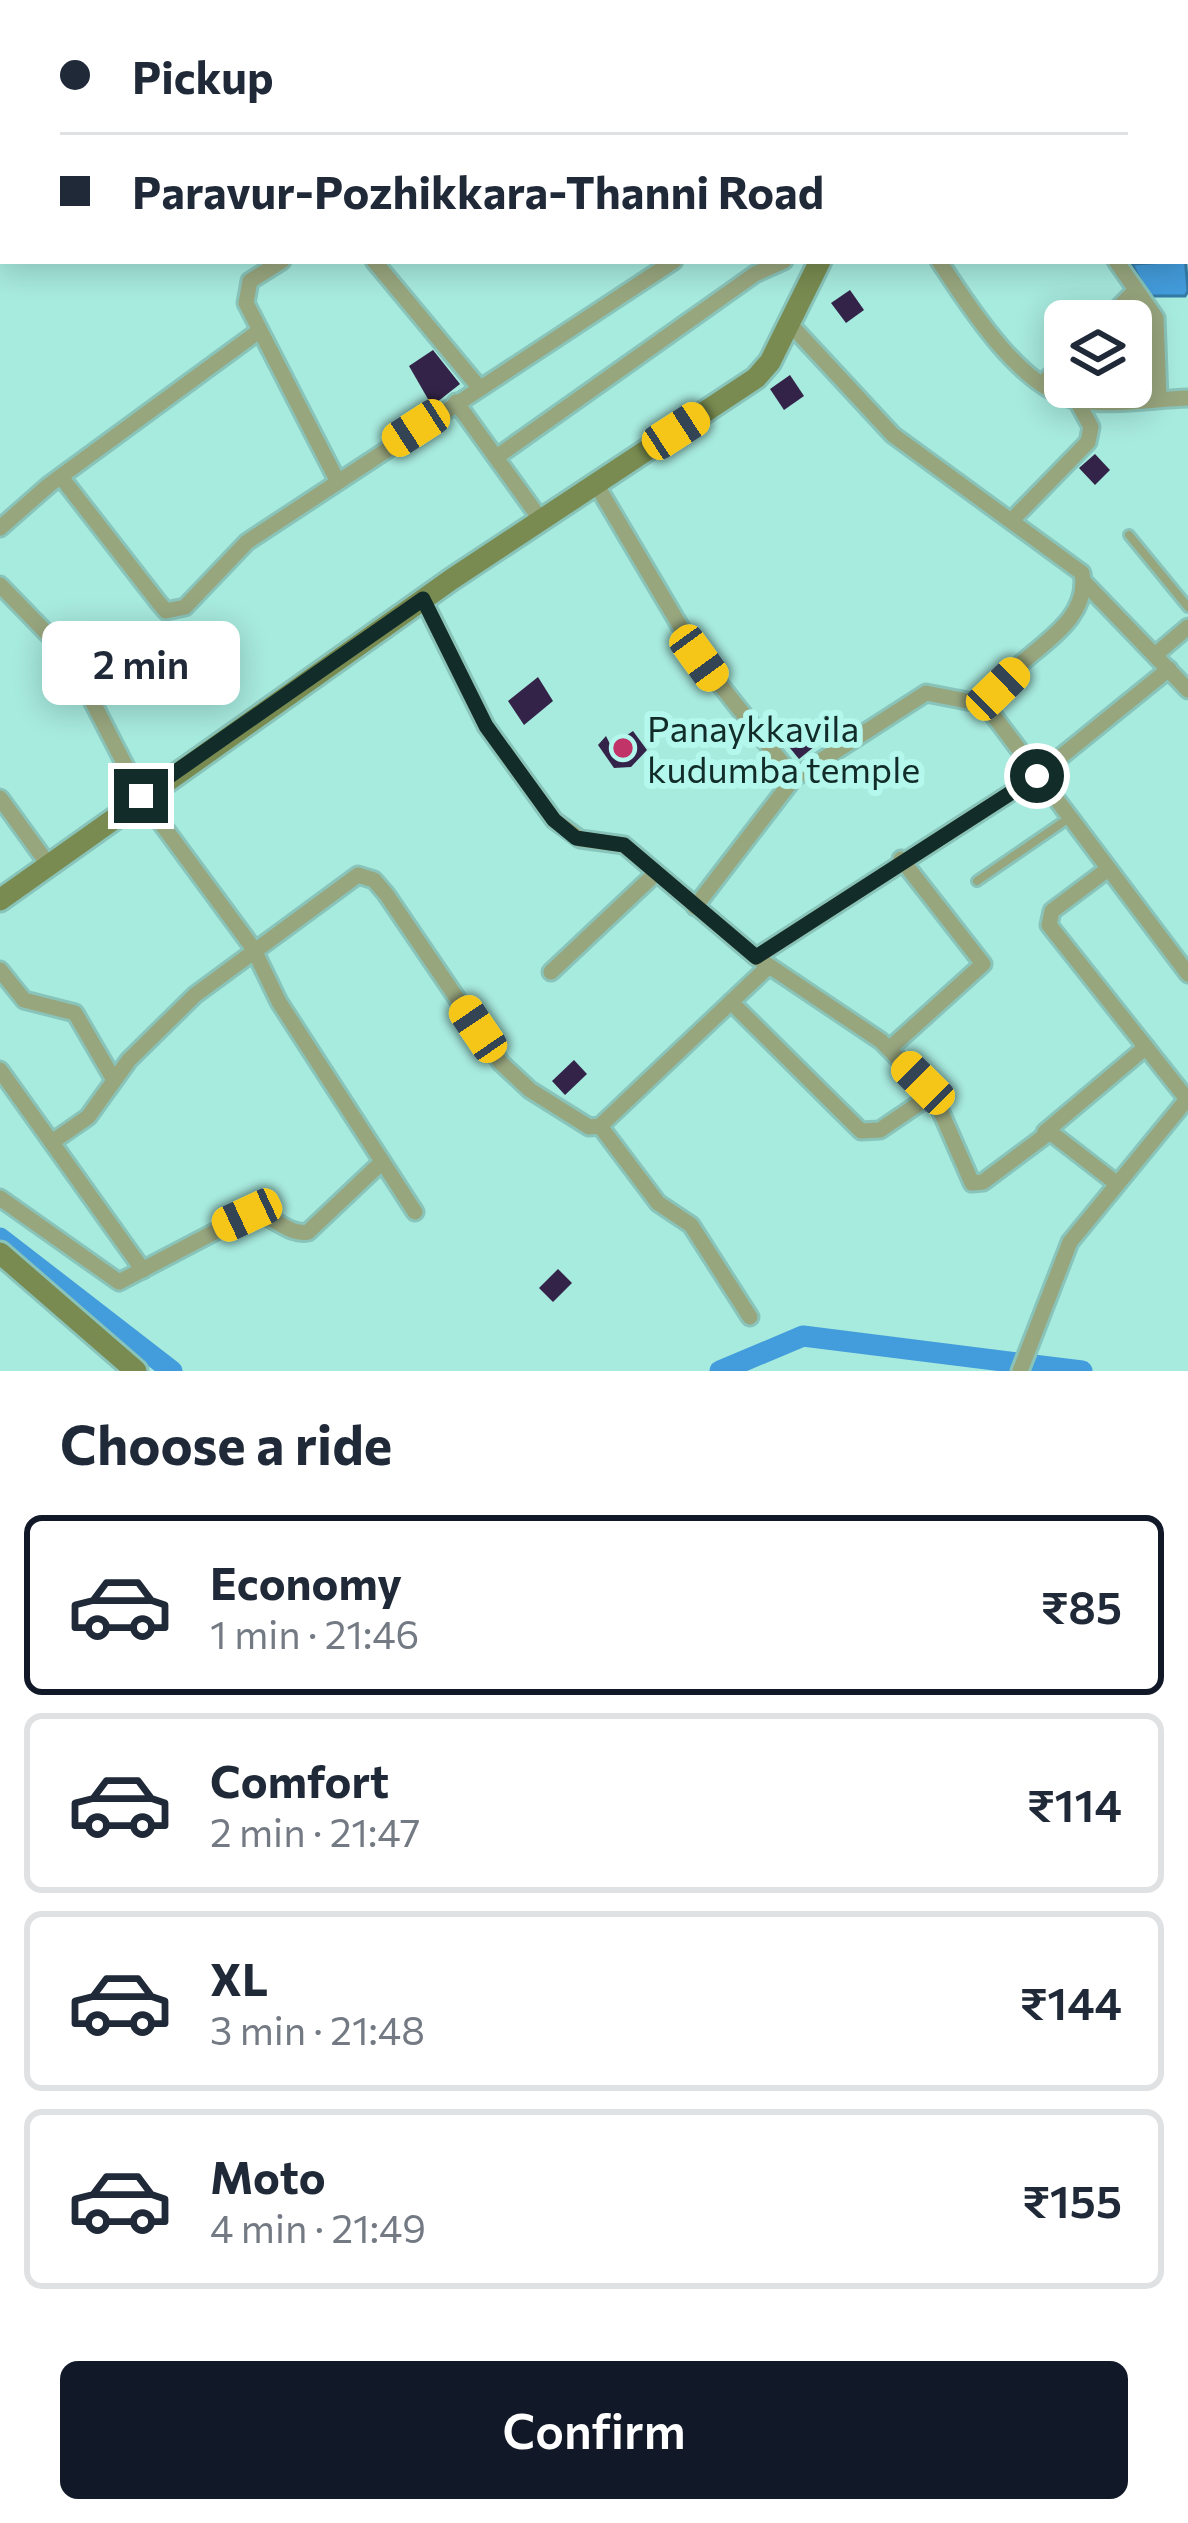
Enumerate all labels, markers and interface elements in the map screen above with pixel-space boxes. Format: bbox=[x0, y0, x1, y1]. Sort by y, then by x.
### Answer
text: Pickup bbox=[132, 48, 274, 103]
text: Paravur-Pozhikkara-Thanni Road bbox=[132, 163, 824, 218]
map controls bbox=[1044, 300, 1152, 408]
button: layers bbox=[1044, 300, 1152, 408]
car bbox=[376, 393, 456, 463]
car bbox=[636, 396, 716, 466]
car bbox=[663, 618, 735, 698]
callout: 2 min bbox=[42, 622, 240, 706]
text: 2 min bbox=[93, 639, 189, 687]
car bbox=[960, 651, 1036, 727]
place label: Panaykkavila kudumba temple bbox=[647, 705, 920, 790]
marker: Panaykkavila kudumba temple bbox=[610, 735, 636, 761]
route start bbox=[1010, 749, 1064, 803]
route end bbox=[114, 769, 168, 823]
car bbox=[443, 989, 513, 1069]
car bbox=[885, 1045, 961, 1121]
car bbox=[207, 1183, 287, 1247]
text: Choose a ride bbox=[60, 1410, 392, 1476]
icon: car bbox=[66, 1551, 174, 1659]
text: Economy bbox=[210, 1554, 402, 1609]
text: ₹85 bbox=[1041, 1578, 1122, 1633]
text: 1 min · 21:46 bbox=[210, 1609, 419, 1657]
icon: car bbox=[66, 1749, 174, 1857]
text: Comfort bbox=[210, 1752, 389, 1807]
text: ₹114 bbox=[1027, 1776, 1122, 1831]
text: 2 min · 21:47 bbox=[210, 1807, 420, 1855]
icon: car bbox=[66, 1947, 174, 2055]
text: XL bbox=[210, 1950, 268, 2005]
text: ₹144 bbox=[1020, 1974, 1122, 2029]
text: 3 min · 21:48 bbox=[210, 2005, 425, 2053]
icon: car bbox=[66, 2145, 174, 2253]
text: Moto bbox=[210, 2148, 326, 2203]
text: ₹155 bbox=[1022, 2172, 1122, 2227]
text: 4 min · 21:49 bbox=[210, 2203, 426, 2251]
button: Confirm bbox=[60, 2361, 1128, 2499]

